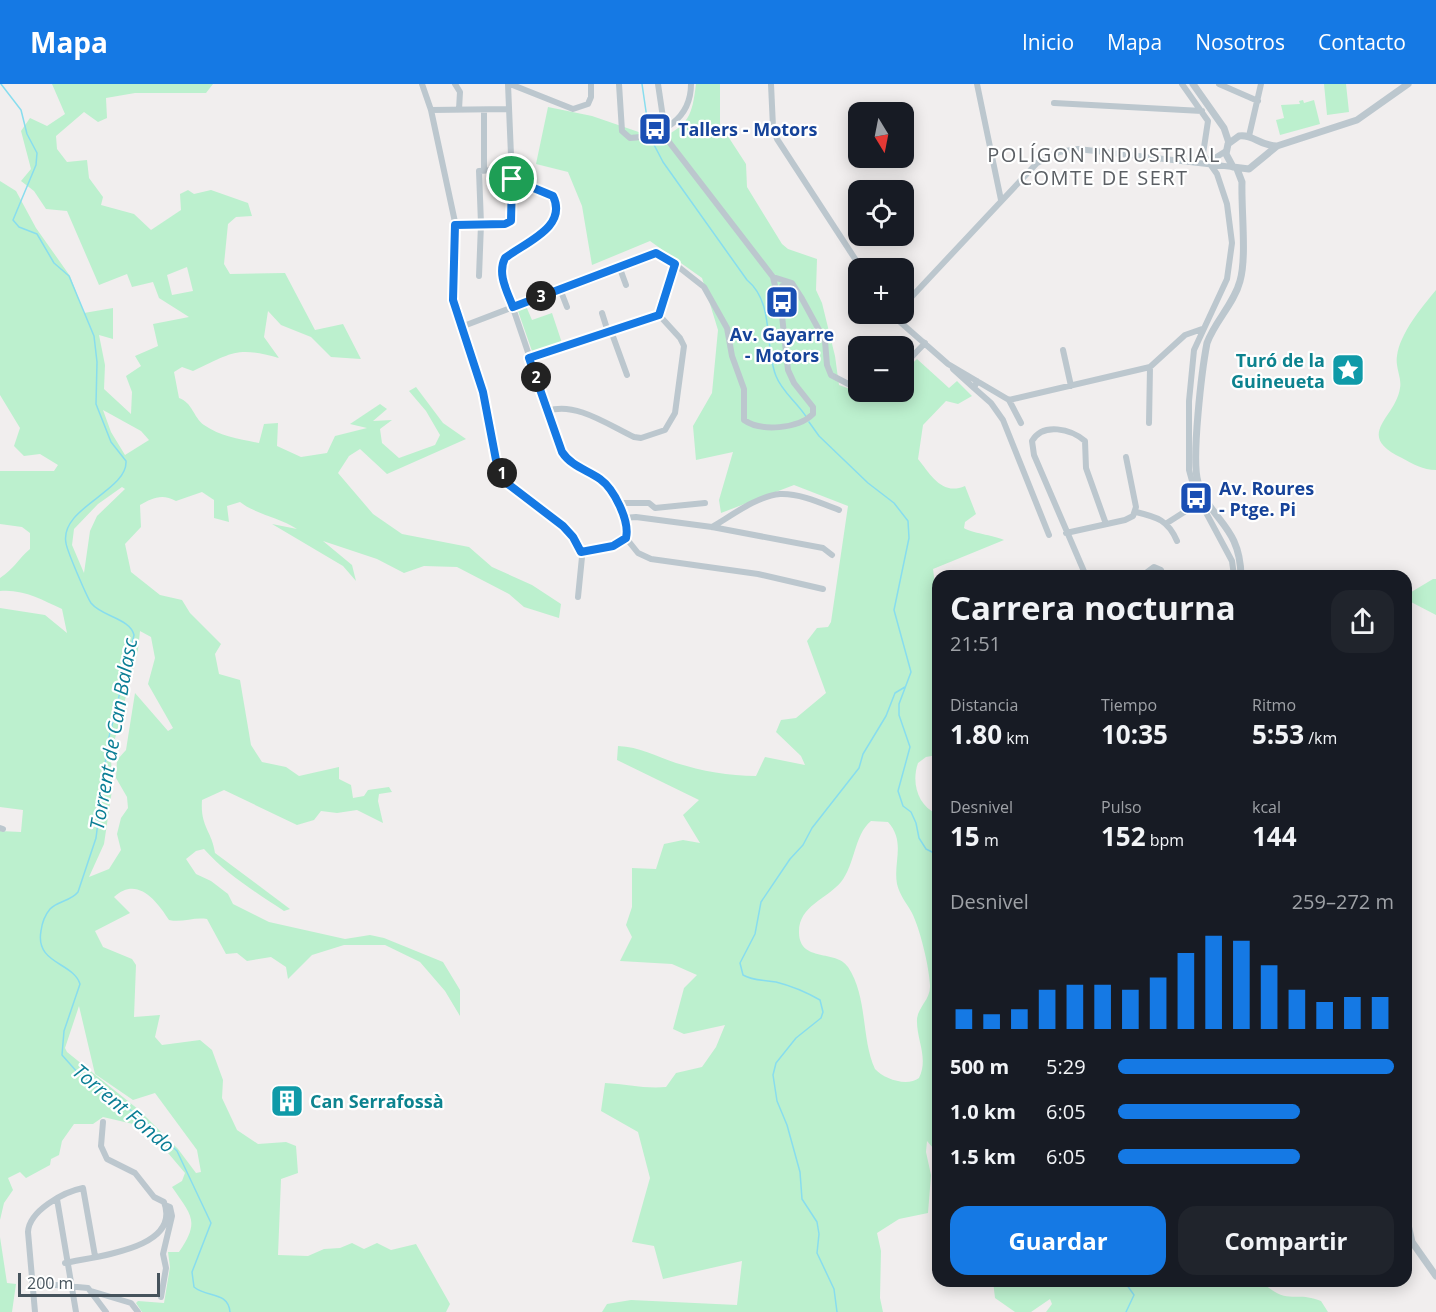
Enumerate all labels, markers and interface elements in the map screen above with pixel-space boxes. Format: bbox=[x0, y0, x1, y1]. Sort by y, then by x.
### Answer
text: Mapa bbox=[30, 23, 108, 61]
text: Inicio bbox=[1022, 28, 1074, 56]
text: Mapa bbox=[1107, 28, 1162, 56]
text: Nosotros bbox=[1195, 28, 1285, 56]
text: Contacto bbox=[1318, 28, 1406, 56]
north arrow bbox=[848, 102, 914, 168]
map controls bbox=[848, 102, 914, 402]
bus stop icon: Tallers - Motors bbox=[637, 111, 673, 147]
place label: Tallers - Motors bbox=[678, 117, 817, 141]
district label: POLÍGON INDUSTRIAL COMTE DE SERT bbox=[987, 141, 1221, 191]
pin bbox=[486, 153, 537, 204]
icon: arrive bbox=[495, 162, 528, 195]
button: locate bbox=[848, 180, 914, 246]
button: + bbox=[848, 258, 914, 324]
pin: 3 bbox=[526, 281, 556, 311]
bus stop icon: Av. Gayarre - Motors bbox=[764, 284, 800, 320]
text: 3 bbox=[536, 285, 546, 307]
place label: Av. Gayarre - Motors bbox=[730, 322, 834, 367]
button: − bbox=[848, 336, 914, 402]
place label: Turó de la Guineueta bbox=[1231, 348, 1325, 393]
place icon: Turó de la Guineueta bbox=[1330, 352, 1366, 388]
pin: 2 bbox=[521, 362, 551, 392]
text: 2 bbox=[531, 366, 541, 388]
pin: 1 bbox=[487, 458, 517, 488]
text: 1 bbox=[497, 462, 507, 484]
place label: Av. Roures - Ptge. Pi bbox=[1219, 476, 1314, 521]
bus stop icon: Av. Roures - Ptge. Pi bbox=[1178, 480, 1214, 516]
text: Carrera nocturna bbox=[950, 585, 1236, 630]
button: share bbox=[1331, 590, 1394, 653]
text: 21:51 bbox=[950, 630, 1001, 657]
water label: Torrent de Can Balasc bbox=[83, 635, 143, 832]
text: Distancia bbox=[950, 694, 1018, 716]
text: Tiempo bbox=[1101, 694, 1157, 716]
text: Ritmo bbox=[1252, 694, 1296, 716]
text: 1.80 bbox=[950, 716, 1002, 752]
text: 10:35 bbox=[1101, 716, 1168, 752]
text: 5:53 bbox=[1252, 716, 1304, 752]
text: km bbox=[1002, 727, 1029, 749]
text: /km bbox=[1304, 727, 1337, 749]
text: Desnivel bbox=[950, 796, 1013, 818]
text: Pulso bbox=[1101, 796, 1142, 818]
text: kcal bbox=[1252, 796, 1281, 818]
text: 15 bbox=[950, 818, 980, 854]
text: 152 bbox=[1101, 818, 1146, 854]
text: 144 bbox=[1252, 818, 1297, 854]
text: m bbox=[980, 829, 999, 851]
text: bpm bbox=[1146, 829, 1184, 851]
text: Desnivel bbox=[950, 888, 1029, 915]
text: 259–272 m bbox=[1292, 888, 1394, 915]
text: 500 m bbox=[950, 1053, 1009, 1080]
text: 5:29 bbox=[1046, 1053, 1086, 1080]
water label: Torrent Fondo bbox=[67, 1057, 181, 1159]
building icon: Can Serrafossà bbox=[269, 1083, 305, 1119]
place label: Can Serrafossà bbox=[310, 1089, 444, 1113]
text: 1.0 km bbox=[950, 1098, 1016, 1125]
text: 6:05 bbox=[1046, 1098, 1086, 1125]
text: 1.5 km bbox=[950, 1143, 1016, 1170]
text: 6:05 bbox=[1046, 1143, 1086, 1170]
button: Guardar bbox=[950, 1206, 1166, 1275]
button: Compartir bbox=[1178, 1206, 1394, 1275]
scale bar bbox=[18, 1270, 160, 1298]
text: 200 m bbox=[27, 1272, 73, 1294]

